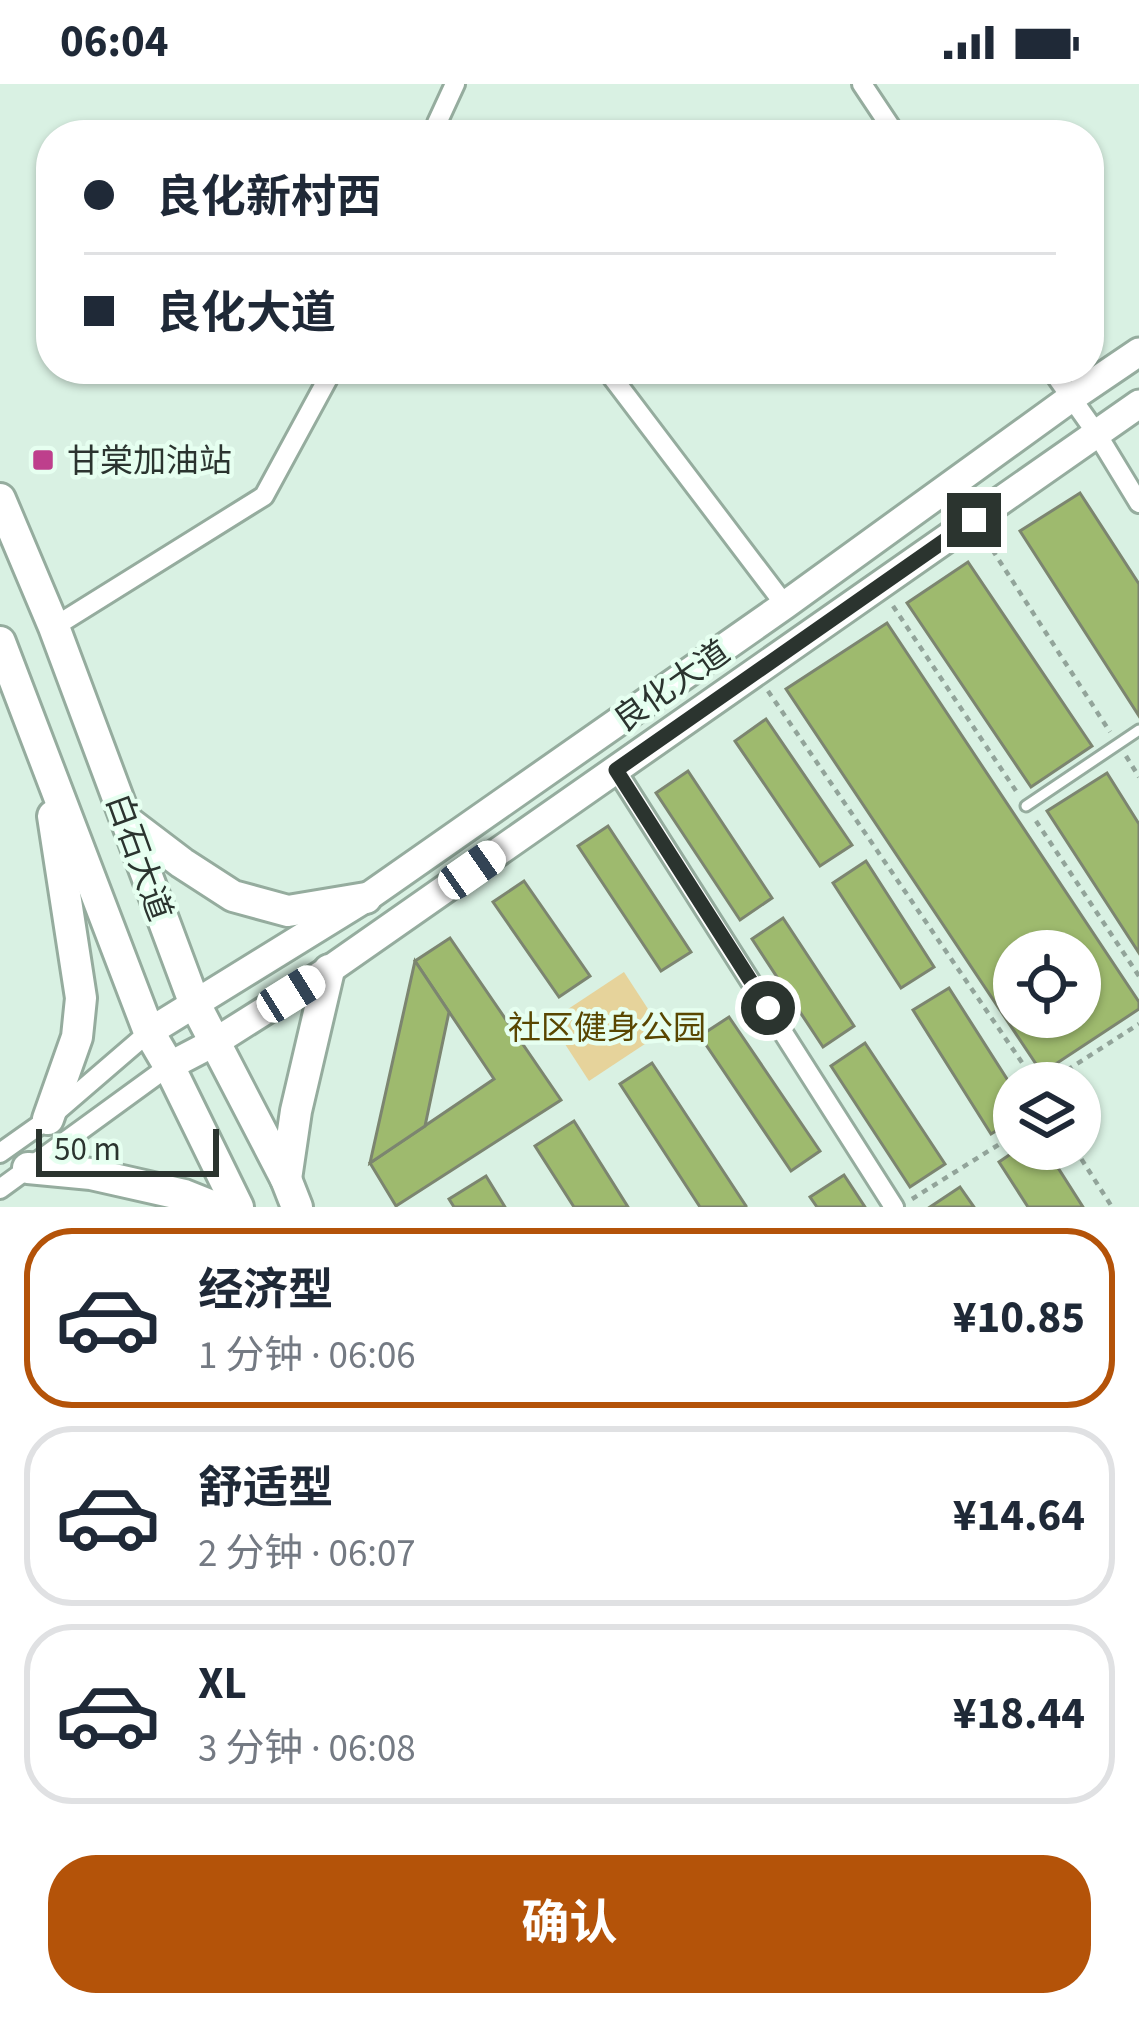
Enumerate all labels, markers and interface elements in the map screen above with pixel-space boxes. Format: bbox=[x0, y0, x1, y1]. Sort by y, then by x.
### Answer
text: 06:04 bbox=[60, 10, 169, 74]
text: 良化新村西 bbox=[156, 166, 381, 230]
text: 良化大道 bbox=[156, 282, 336, 346]
place label: 甘棠加油站 bbox=[67, 438, 232, 485]
marker: 甘棠加油站 bbox=[30, 447, 56, 473]
route end bbox=[947, 493, 1001, 547]
street label: 良化大道 bbox=[604, 629, 739, 743]
street label: 白石大道 bbox=[94, 787, 183, 928]
car bbox=[432, 835, 512, 905]
map controls bbox=[993, 930, 1101, 1170]
button: locate bbox=[993, 930, 1101, 1038]
car bbox=[251, 960, 331, 1028]
route start bbox=[741, 981, 795, 1035]
park label: 社区健身公园 bbox=[508, 1005, 706, 1052]
button: layers bbox=[993, 1062, 1101, 1170]
scale bar bbox=[36, 1123, 219, 1176]
text: 50 m bbox=[54, 1126, 121, 1173]
text: 经济型 bbox=[198, 1259, 333, 1323]
icon: car bbox=[54, 1264, 162, 1372]
text: ¥10.85 bbox=[953, 1286, 1085, 1350]
text: 1 分钟 · 06:06 bbox=[198, 1328, 416, 1384]
text: 舒适型 bbox=[198, 1457, 333, 1521]
icon: car bbox=[54, 1462, 162, 1570]
text: ¥14.64 bbox=[953, 1484, 1085, 1548]
text: 2 分钟 · 06:07 bbox=[198, 1526, 416, 1582]
text: XL bbox=[198, 1652, 247, 1716]
icon: car bbox=[54, 1660, 162, 1768]
text: ¥18.44 bbox=[953, 1682, 1085, 1746]
text: 3 分钟 · 06:08 bbox=[198, 1721, 416, 1777]
button: 确认 bbox=[48, 1855, 1091, 1993]

